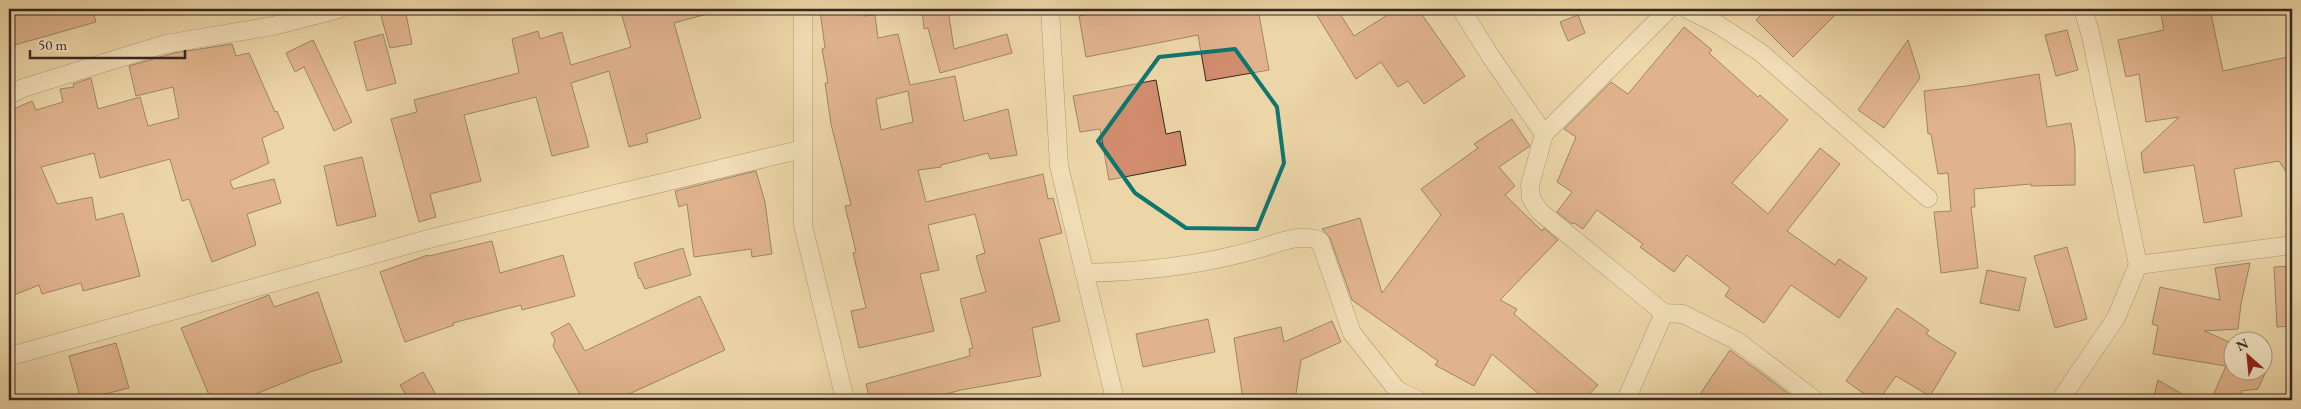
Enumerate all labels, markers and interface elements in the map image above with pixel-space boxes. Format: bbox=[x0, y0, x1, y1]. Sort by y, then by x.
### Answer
scale bar bbox=[30, 28, 185, 60]
text: 50 m bbox=[38, 35, 67, 54]
north arrow bbox=[2224, 332, 2274, 382]
text: N bbox=[2233, 334, 2252, 355]

